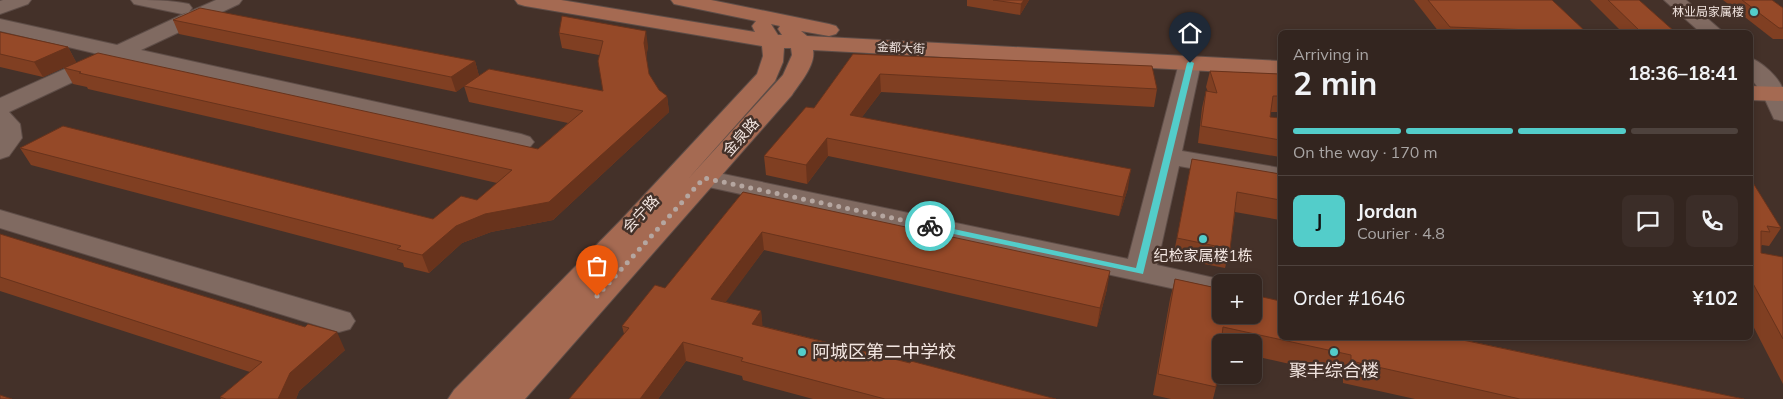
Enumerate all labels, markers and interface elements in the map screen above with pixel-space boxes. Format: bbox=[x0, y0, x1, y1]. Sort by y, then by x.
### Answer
place label: 林业局家属楼 bbox=[1672, 4, 1744, 19]
marker: 林业局家属楼 bbox=[1748, 6, 1760, 18]
pin bbox=[1169, 12, 1211, 63]
icon: home bbox=[1176, 19, 1204, 47]
street label: 金都大街 bbox=[877, 39, 925, 56]
text: Arriving in bbox=[1293, 44, 1369, 64]
text: 18:36–18:41 bbox=[1628, 61, 1738, 85]
text: 2 min bbox=[1293, 63, 1377, 103]
street label: 金泉路 bbox=[719, 114, 763, 160]
text: On the way · 170 m bbox=[1293, 142, 1438, 162]
street label: 会宁路 bbox=[618, 191, 663, 237]
button: chat bbox=[1622, 195, 1674, 247]
button: phone bbox=[1686, 195, 1738, 247]
text: Jordan bbox=[1357, 199, 1417, 223]
courier bbox=[905, 201, 955, 251]
text: J bbox=[1316, 209, 1322, 233]
icon: bike bbox=[916, 212, 944, 240]
text: Courier · 4.8 bbox=[1357, 223, 1445, 243]
marker: 纪检家属楼1栋 bbox=[1197, 233, 1209, 245]
pin bbox=[576, 245, 618, 296]
place label: 纪检家属楼1栋 bbox=[1153, 246, 1253, 265]
icon: bag bbox=[583, 252, 611, 280]
map controls bbox=[1212, 274, 1262, 384]
button: + bbox=[1212, 274, 1262, 324]
text: Order #1646 bbox=[1293, 286, 1405, 310]
text: ¥102 bbox=[1692, 286, 1738, 310]
button: − bbox=[1212, 334, 1262, 384]
place label: 阿城区第二中学校 bbox=[812, 340, 956, 363]
marker: 阿城区第二中学校 bbox=[796, 346, 808, 358]
marker: 聚丰综合楼 bbox=[1328, 346, 1340, 358]
place label: 聚丰综合楼 bbox=[1289, 359, 1379, 382]

